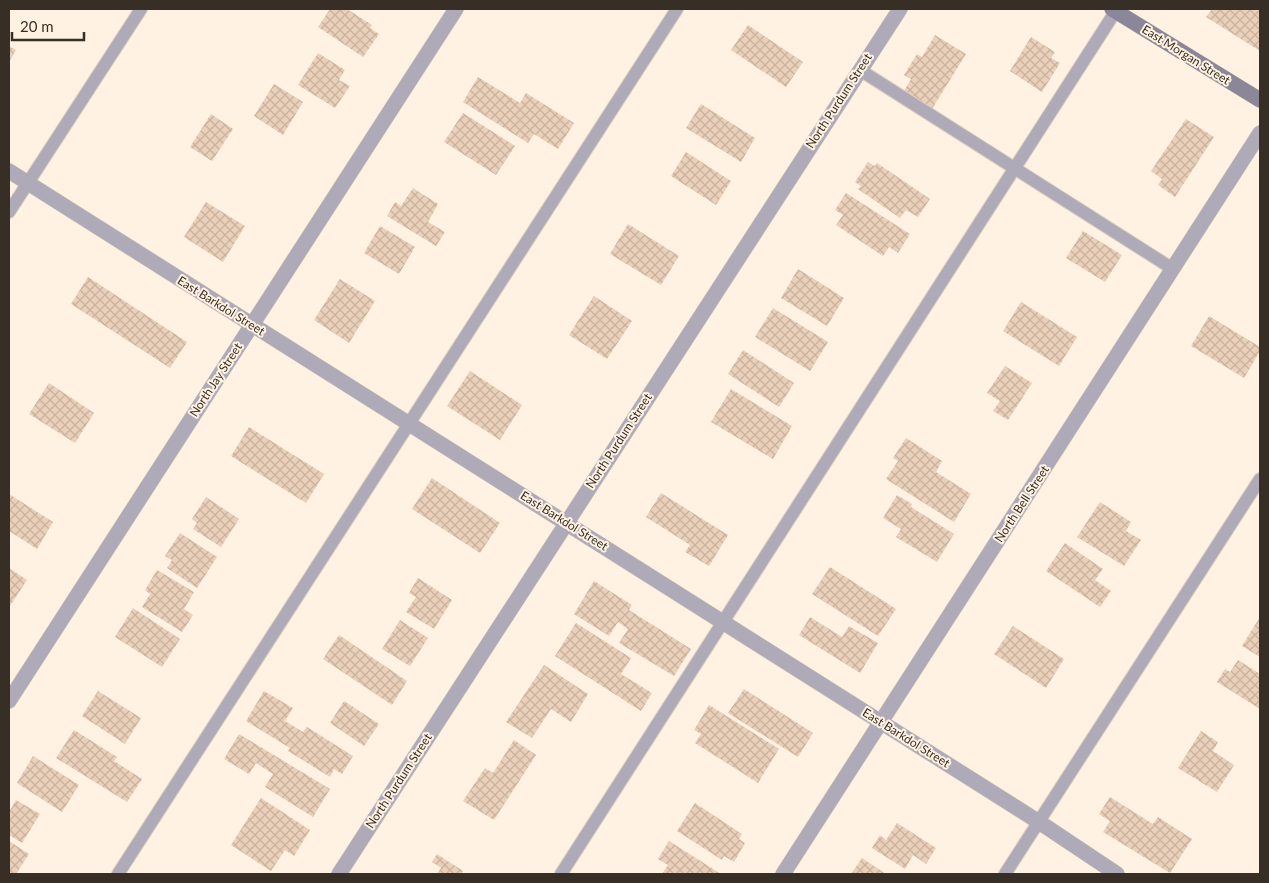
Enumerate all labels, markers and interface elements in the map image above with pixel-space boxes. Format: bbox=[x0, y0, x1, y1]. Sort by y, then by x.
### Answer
scale bar bbox=[12, 10, 85, 42]
text: 20 m bbox=[20, 17, 54, 35]
street label: East Morgan Street bbox=[1139, 21, 1234, 88]
street label: North Purdum Street bbox=[802, 50, 875, 151]
street label: East Barkdol Street bbox=[175, 273, 268, 339]
street label: North Jay Street bbox=[186, 339, 245, 419]
street label: North Purdum Street bbox=[582, 390, 655, 491]
street label: North Bell Street bbox=[991, 462, 1052, 545]
street label: East Barkdol Street bbox=[518, 488, 611, 554]
street label: East Barkdol Street bbox=[860, 705, 953, 771]
street label: North Purdum Street bbox=[362, 730, 435, 831]

